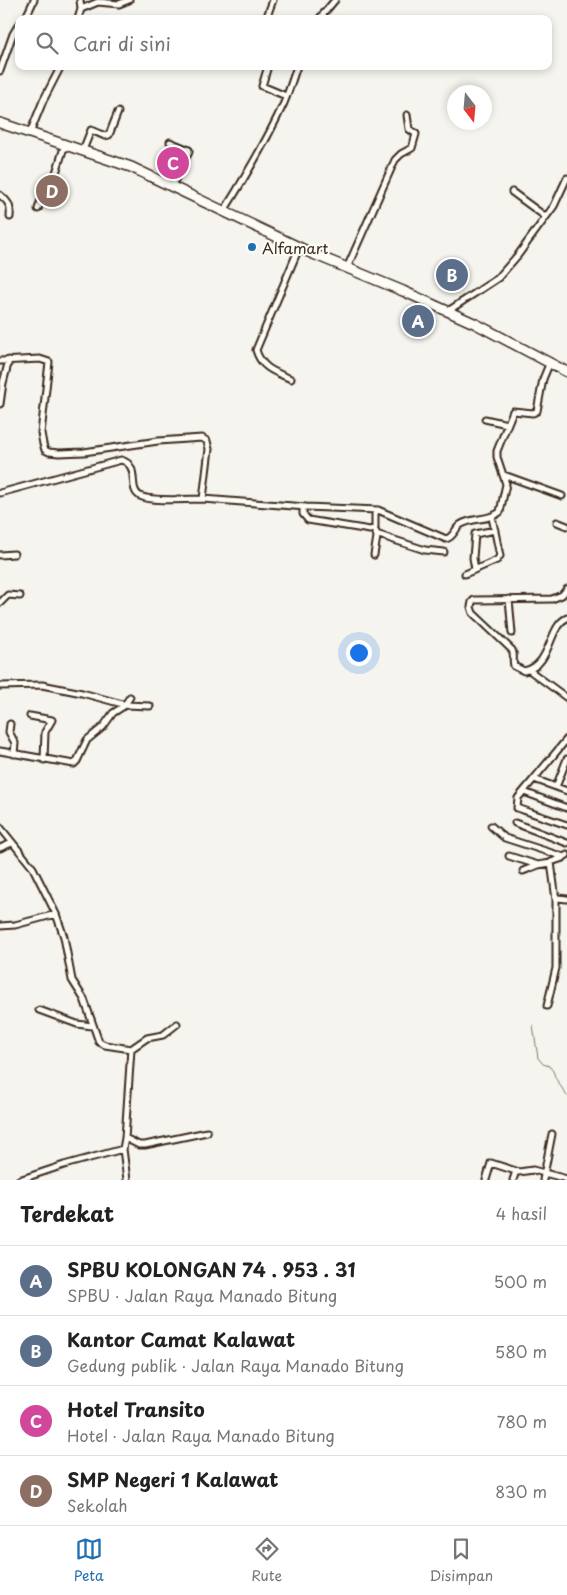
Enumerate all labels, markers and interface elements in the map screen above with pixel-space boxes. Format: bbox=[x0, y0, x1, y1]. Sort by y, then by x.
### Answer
search box bbox=[15, 15, 552, 70]
icon: search bbox=[33, 29, 61, 57]
text: Cari di sini bbox=[73, 29, 171, 57]
north arrow bbox=[447, 85, 492, 130]
pin: C bbox=[157, 144, 189, 182]
pin: D bbox=[36, 172, 68, 210]
place label: Alfamart bbox=[262, 236, 329, 259]
marker: Alfamart bbox=[246, 241, 258, 253]
pin: B bbox=[436, 256, 468, 294]
pin: A bbox=[402, 302, 434, 340]
your location bbox=[346, 640, 372, 666]
text: Terdekat bbox=[20, 1197, 114, 1229]
text: 4 hasil bbox=[496, 1201, 547, 1225]
text: SPBU KOLONGAN 74 . 953 . 31 bbox=[67, 1255, 356, 1283]
text: A bbox=[30, 1269, 42, 1293]
text: 500 m bbox=[494, 1269, 547, 1293]
text: SPBU · Jalan Raya Manado Bitung bbox=[67, 1283, 337, 1307]
text: Kantor Camat Kalawat bbox=[67, 1325, 295, 1353]
text: B bbox=[31, 1339, 41, 1363]
text: 580 m bbox=[495, 1339, 547, 1363]
text: Gedung publik · Jalan Raya Manado Bitung bbox=[67, 1353, 404, 1377]
text: Hotel Transito bbox=[67, 1395, 205, 1423]
text: C bbox=[30, 1409, 42, 1433]
text: 780 m bbox=[497, 1409, 547, 1433]
text: Hotel · Jalan Raya Manado Bitung bbox=[67, 1423, 335, 1447]
text: SMP Negeri 1 Kalawat bbox=[67, 1465, 278, 1493]
text: D bbox=[30, 1479, 42, 1503]
text: 830 m bbox=[495, 1479, 547, 1503]
text: Sekolah bbox=[67, 1493, 128, 1517]
tab: Peta bbox=[74, 1535, 104, 1586]
tab: Rute bbox=[251, 1535, 282, 1586]
tab: Disimpan bbox=[429, 1535, 493, 1586]

